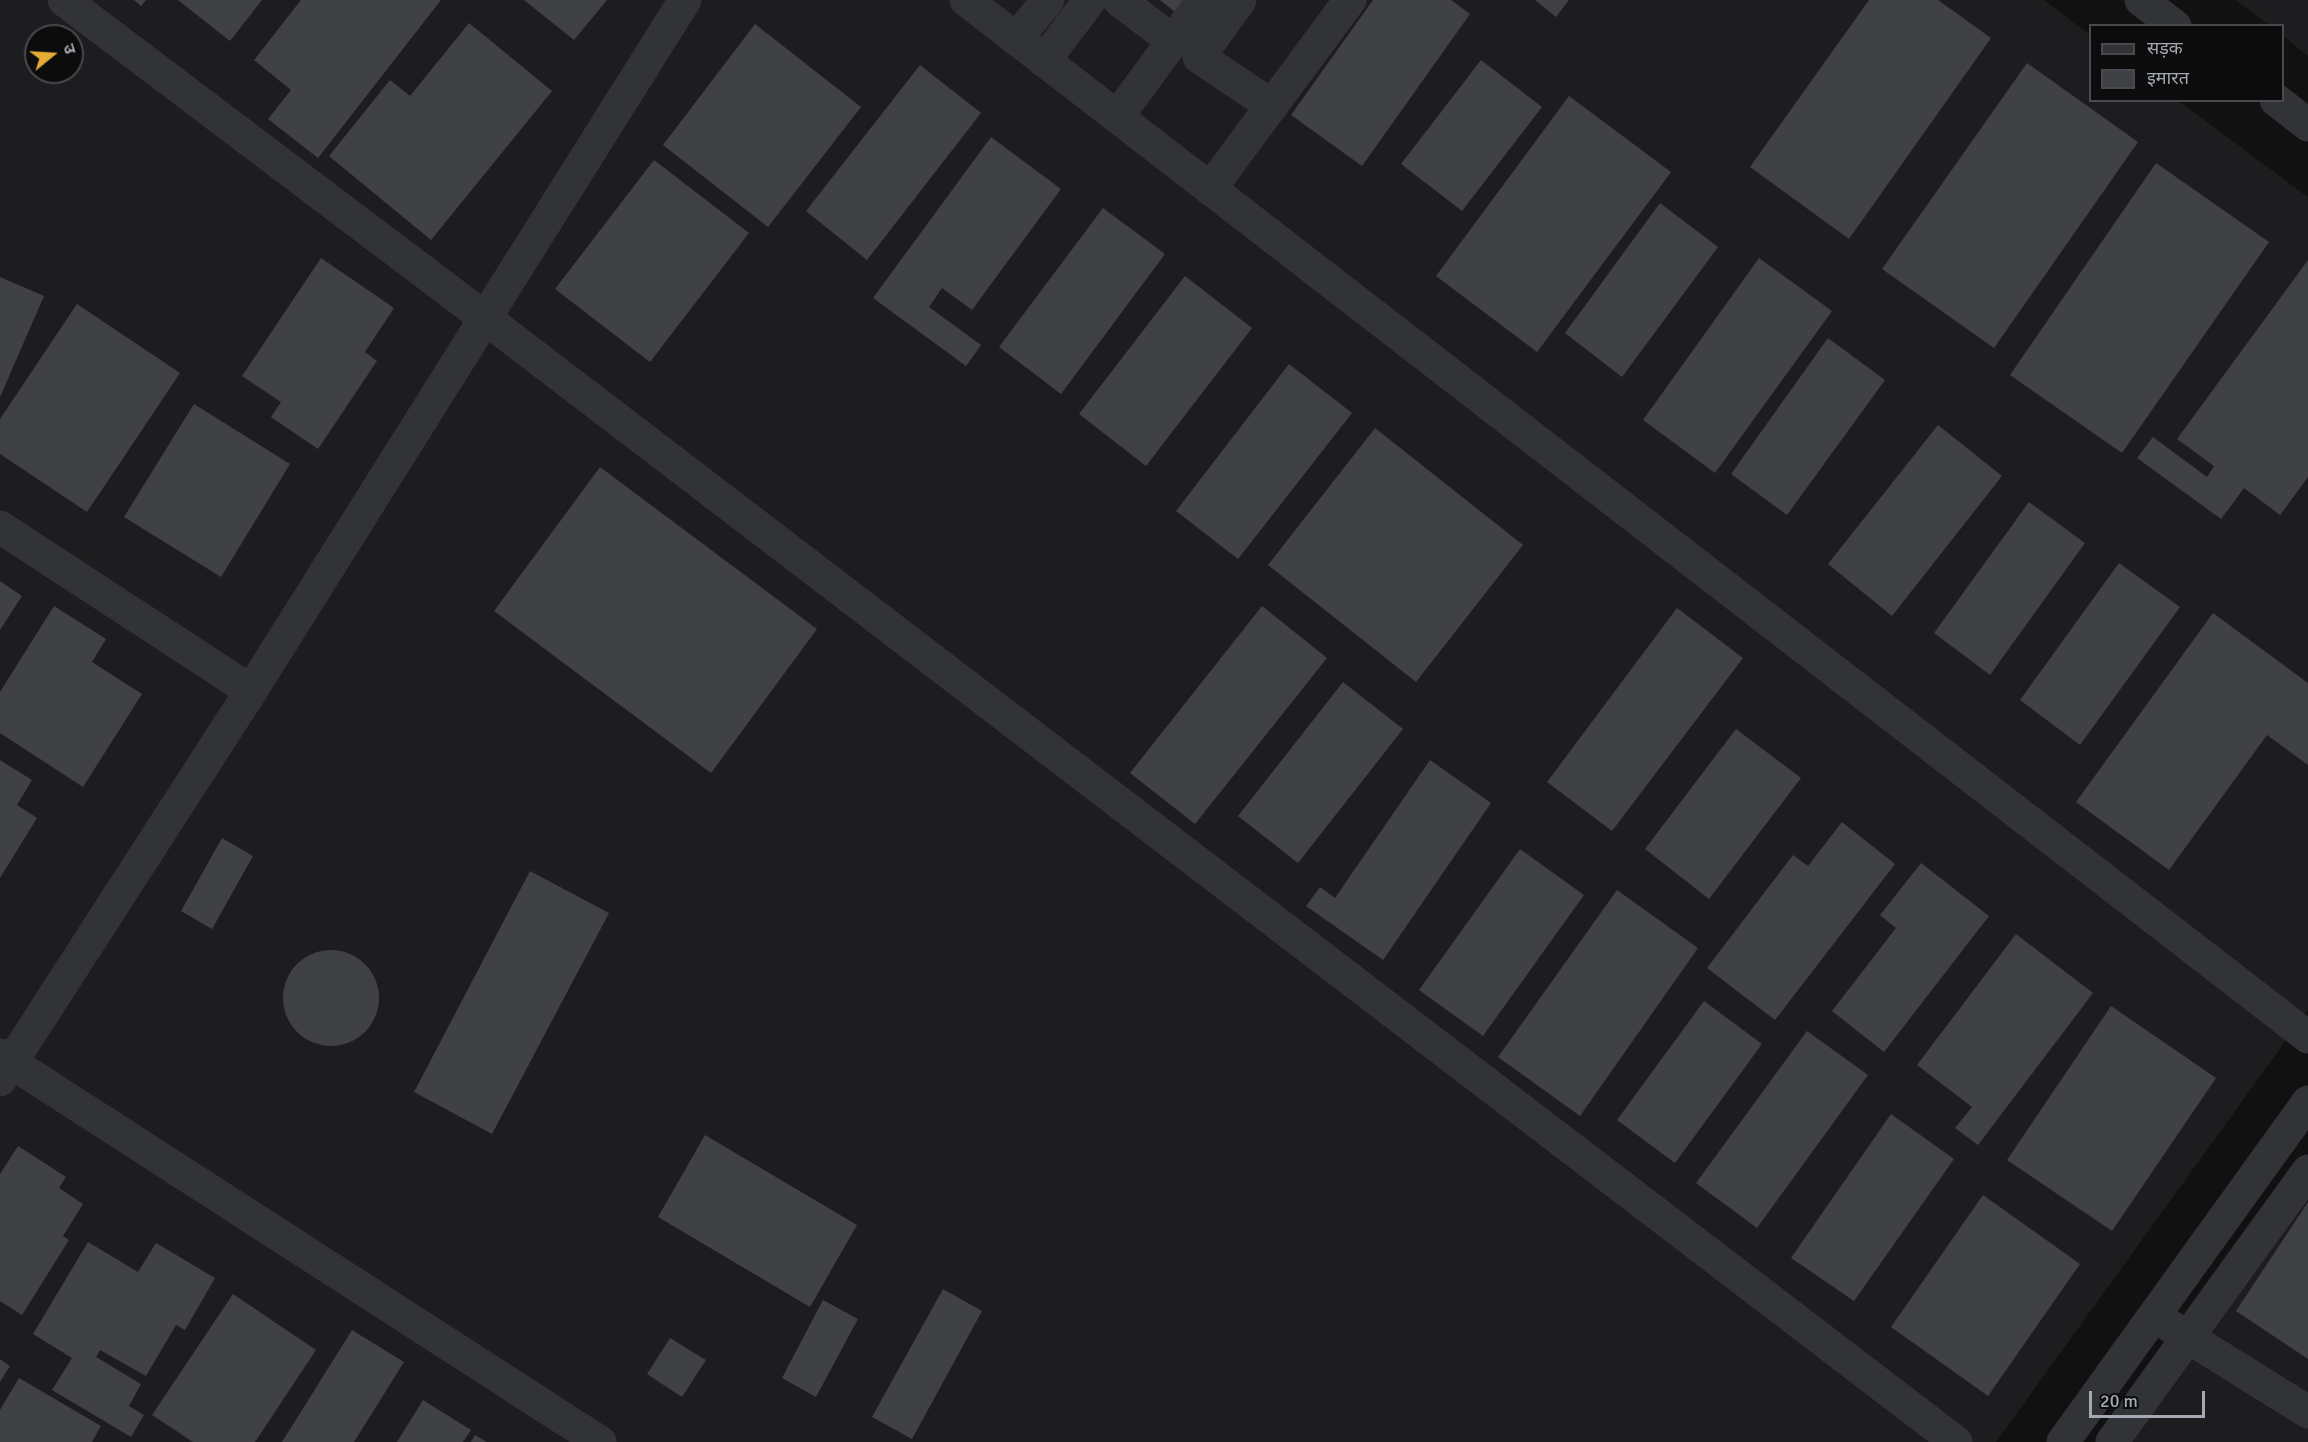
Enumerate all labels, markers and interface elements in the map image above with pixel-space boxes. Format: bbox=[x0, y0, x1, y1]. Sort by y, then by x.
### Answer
north arrow bbox=[24, 24, 84, 84]
legend bbox=[2089, 24, 2284, 102]
text: सड़क bbox=[2147, 37, 2183, 59]
text: उ bbox=[58, 42, 80, 57]
text: इमारत bbox=[2147, 67, 2189, 89]
scale bar bbox=[2092, 1379, 2208, 1417]
text: 20 m bbox=[2100, 1390, 2138, 1412]

